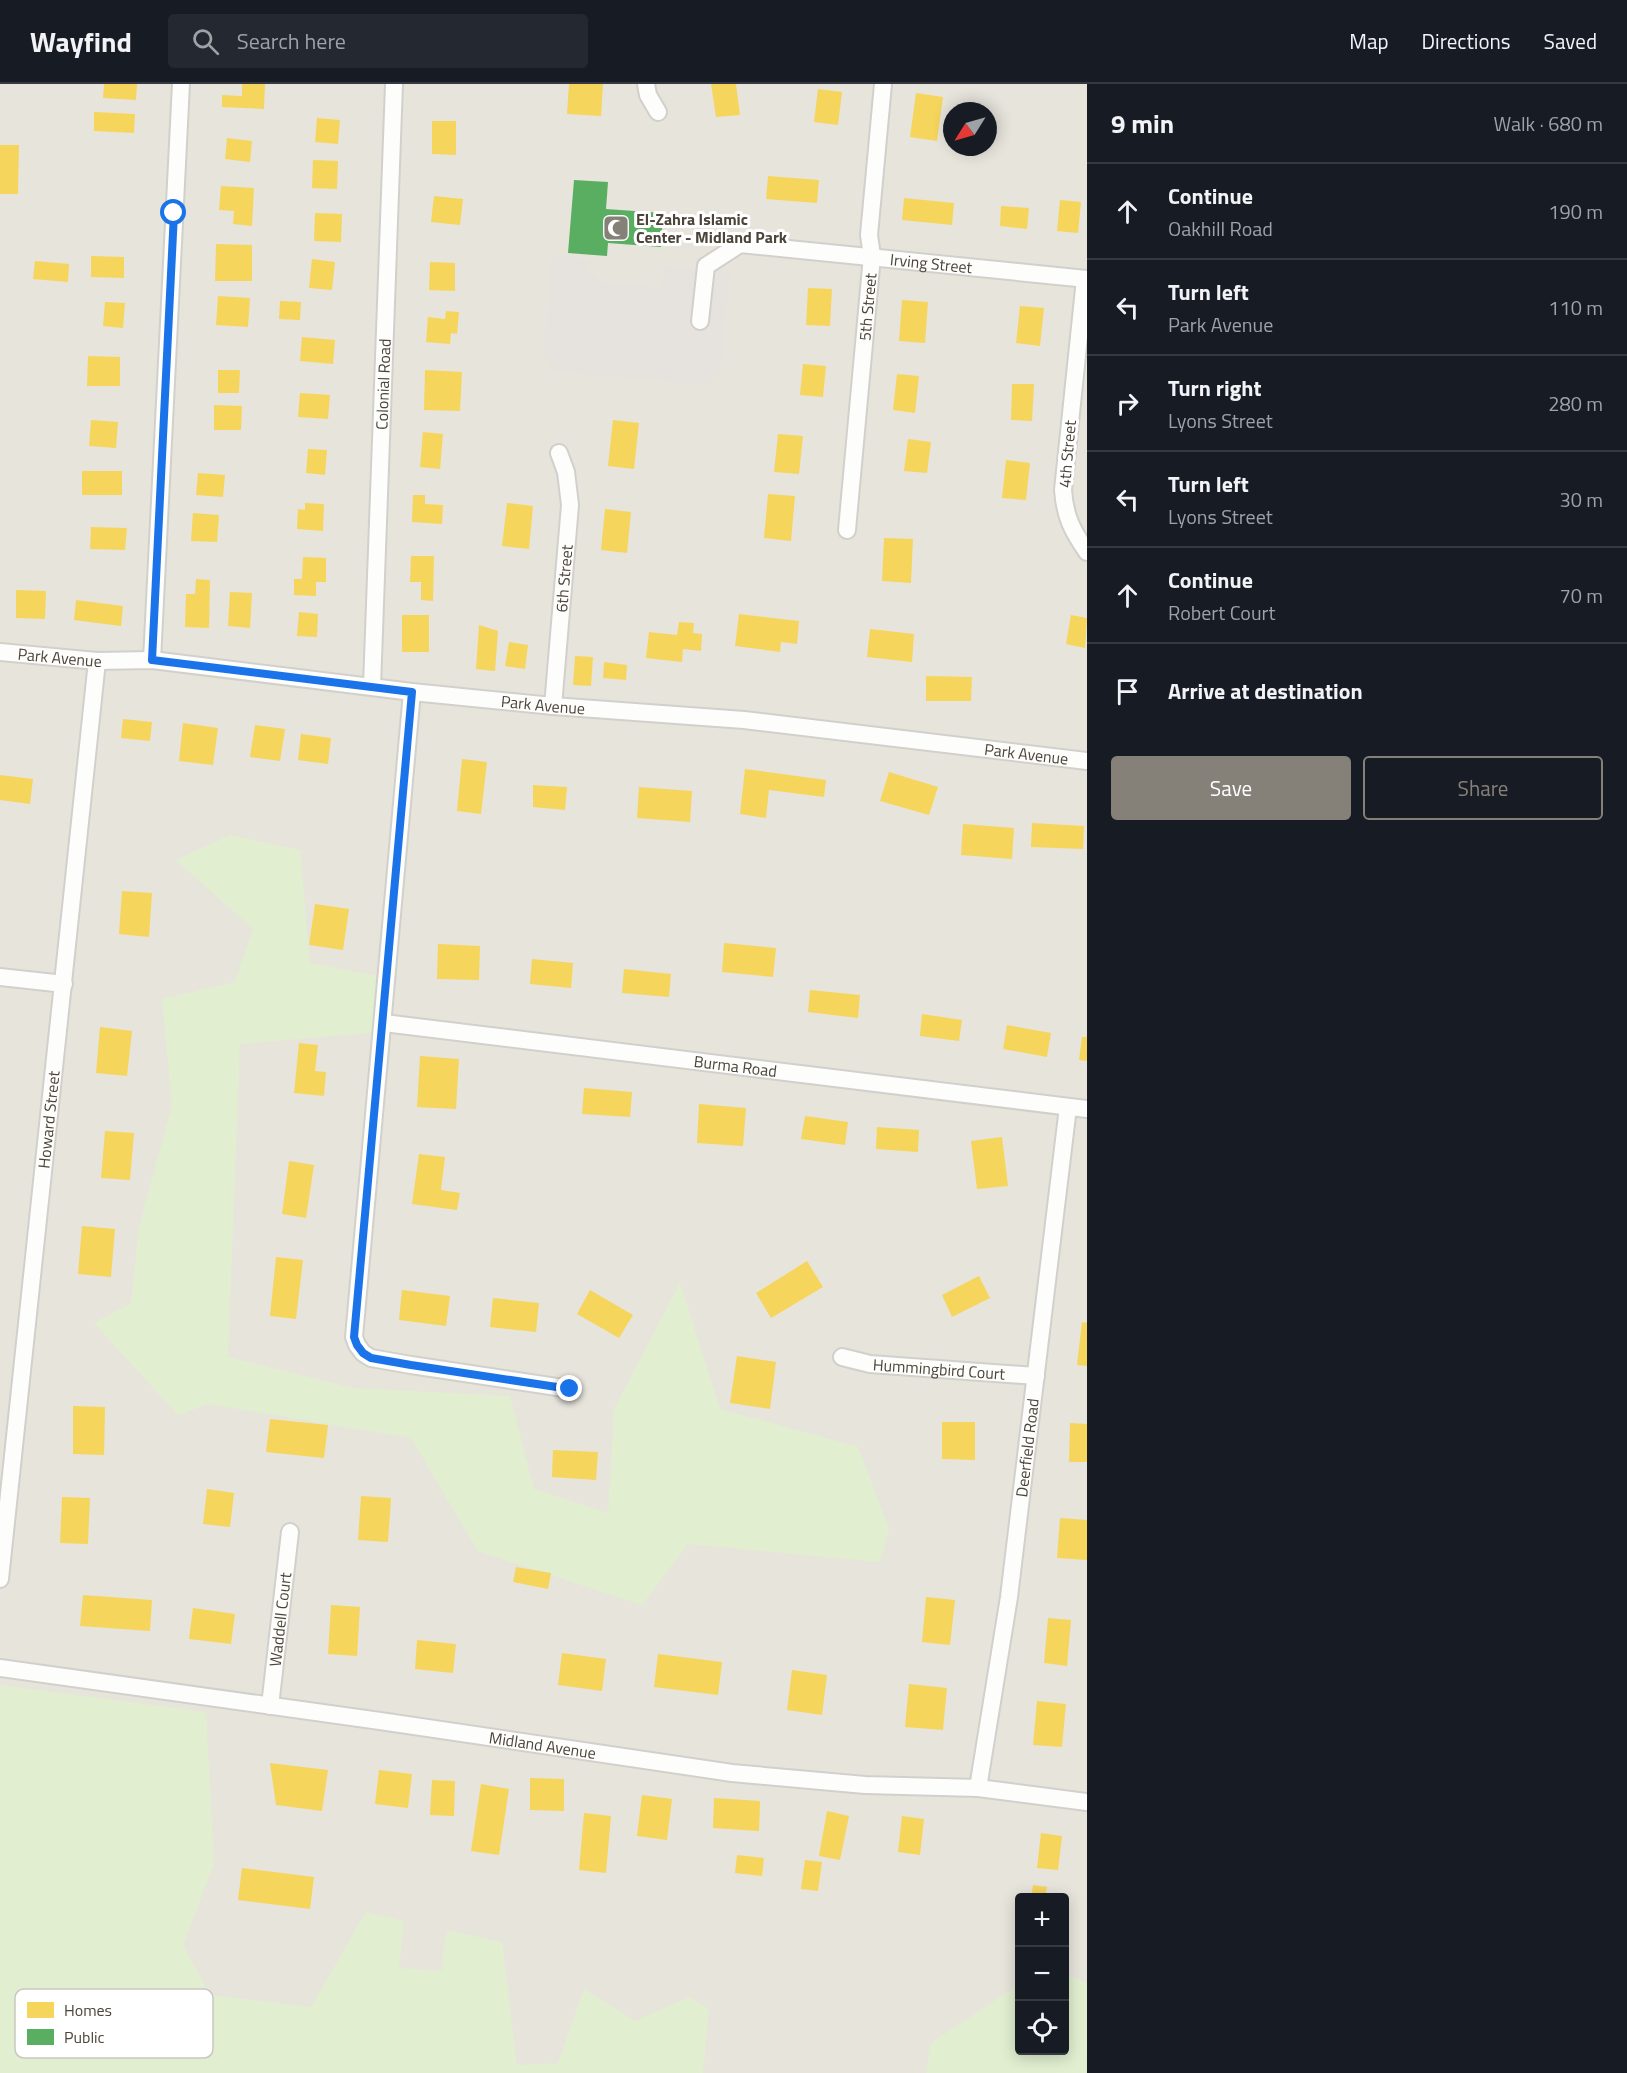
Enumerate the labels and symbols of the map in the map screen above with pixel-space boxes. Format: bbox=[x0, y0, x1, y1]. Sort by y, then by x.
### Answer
north arrow bbox=[943, 102, 997, 156]
route start bbox=[160, 199, 186, 225]
place label: El-Zahra Islamic Center - Midland Park bbox=[636, 207, 788, 249]
mosque icon: El-Zahra Islamic Center - Midland Park bbox=[601, 213, 631, 243]
street label: Irving Street bbox=[889, 247, 974, 279]
street label: 5th Street bbox=[852, 272, 882, 342]
street label: Colonial Road bbox=[369, 338, 397, 430]
street label: 4th Street bbox=[1052, 419, 1082, 489]
street label: 6th Street bbox=[549, 543, 579, 613]
street label: Park Avenue bbox=[17, 642, 102, 673]
street label: Park Avenue bbox=[500, 689, 586, 720]
street label: Park Avenue bbox=[983, 737, 1070, 771]
street label: Burma Road bbox=[692, 1049, 778, 1083]
street label: Howard Street bbox=[31, 1069, 66, 1170]
street label: Hummingbird Court bbox=[872, 1352, 1006, 1386]
route end bbox=[556, 1375, 582, 1401]
street label: Deerfield Road bbox=[1009, 1397, 1045, 1498]
street label: Waddell Court bbox=[263, 1571, 297, 1668]
street label: Midland Avenue bbox=[487, 1725, 598, 1765]
legend bbox=[15, 1989, 213, 2058]
text: Homes bbox=[64, 1998, 112, 2022]
text: Public bbox=[64, 2025, 105, 2049]

